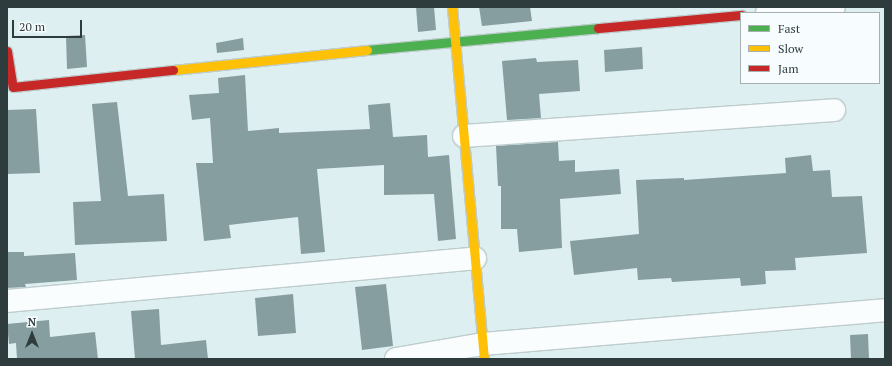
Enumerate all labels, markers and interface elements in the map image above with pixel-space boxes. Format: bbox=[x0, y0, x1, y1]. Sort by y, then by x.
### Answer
scale bar bbox=[14, 12, 84, 38]
legend bbox=[740, 12, 880, 84]
text: 20 m bbox=[19, 19, 45, 34]
text: Fast bbox=[778, 21, 800, 36]
text: Slow bbox=[778, 41, 803, 56]
text: Jam bbox=[778, 61, 799, 76]
north arrow bbox=[12, 314, 52, 354]
text: N bbox=[28, 315, 36, 329]

